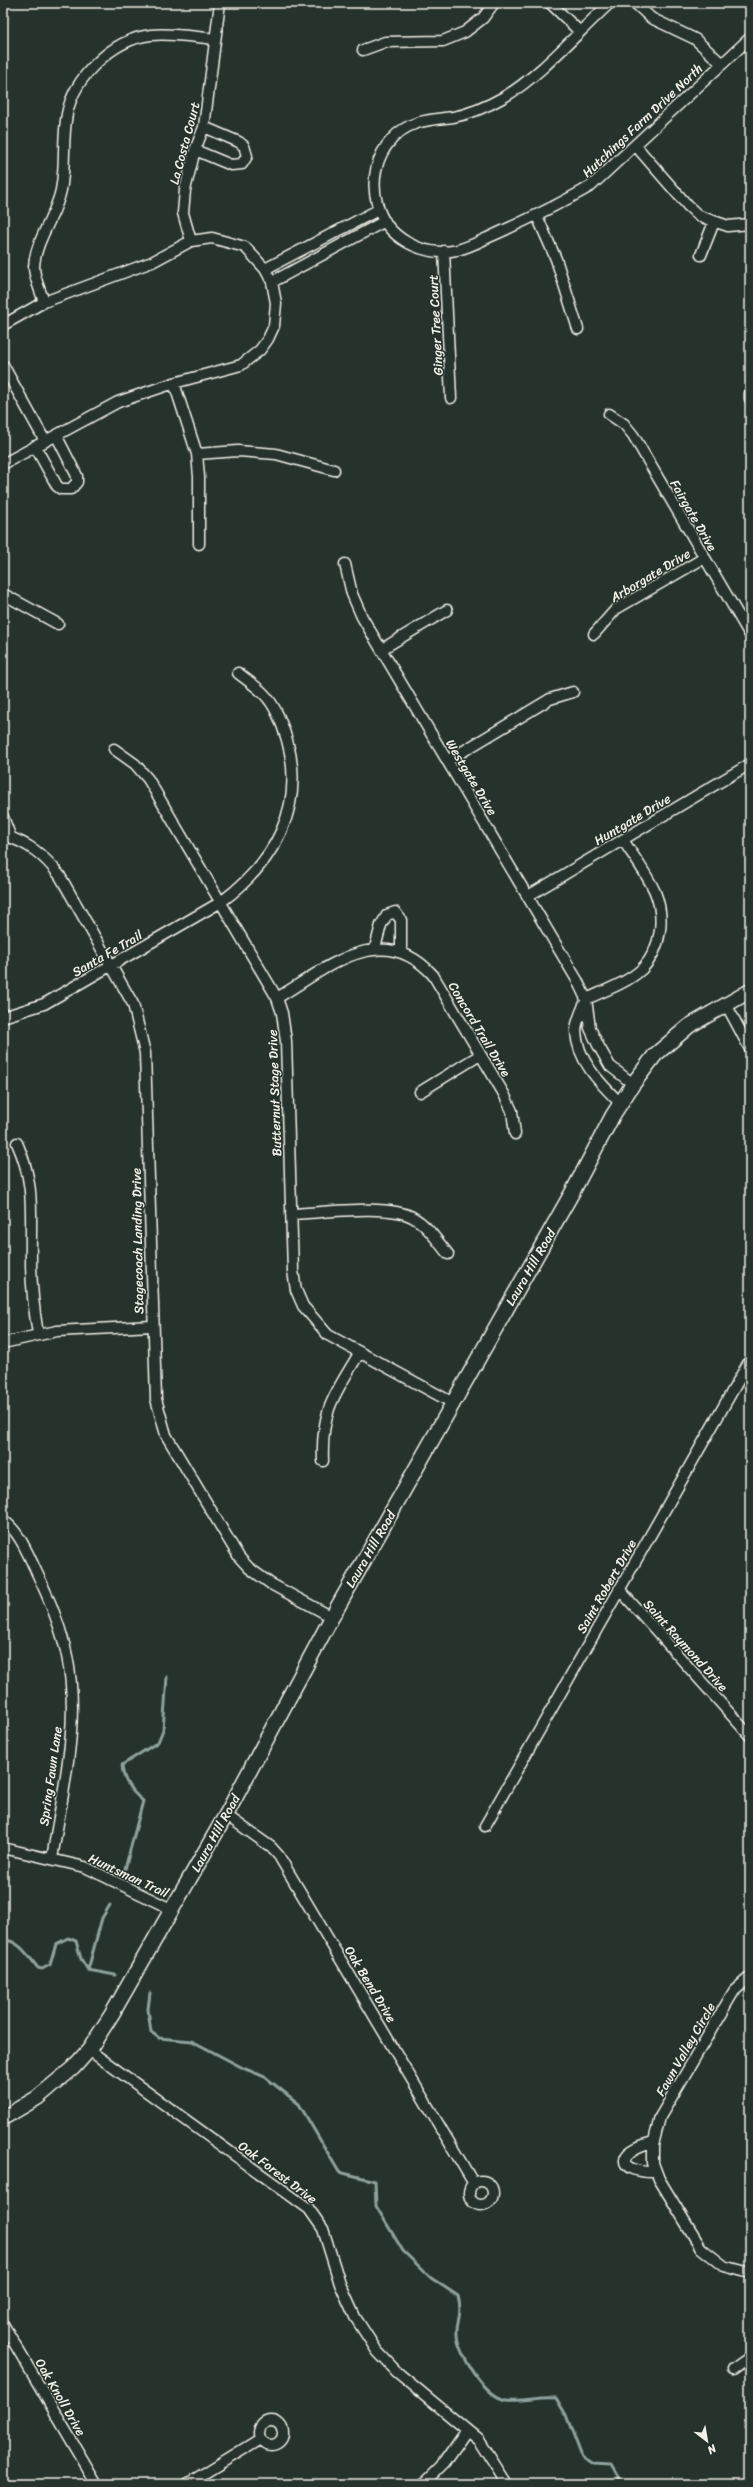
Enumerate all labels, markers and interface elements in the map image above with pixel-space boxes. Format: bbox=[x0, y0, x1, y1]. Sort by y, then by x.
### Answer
street label: Hutchings Farm Drive North bbox=[576, 58, 708, 183]
street label: La Costa Court bbox=[162, 99, 207, 187]
street label: Ginger Tree Court bbox=[421, 274, 450, 376]
street label: Fairgate Drive bbox=[664, 475, 724, 556]
street label: Arborgate Drive bbox=[605, 542, 695, 609]
street label: Westgate Drive bbox=[440, 734, 504, 820]
street label: Huntgate Drive bbox=[589, 787, 676, 852]
street label: Santa Fe Trail bbox=[68, 924, 147, 983]
street label: Concord Trail Drive bbox=[442, 977, 517, 1081]
street label: Butternut Stage Drive bbox=[261, 1029, 288, 1157]
street label: Stagecoach Landing Drive bbox=[125, 1167, 150, 1314]
street label: Laura Hill Road bbox=[499, 1223, 562, 1310]
street label: Laura Hill Road bbox=[339, 1505, 402, 1592]
street label: Saint Robert Drive bbox=[570, 1535, 643, 1638]
street label: Saint Raymond Drive bbox=[638, 1594, 734, 1697]
street label: Spring Fawn Lane bbox=[32, 1725, 69, 1827]
street label: Laura Hill Road bbox=[185, 1789, 247, 1876]
street label: Huntsman Trail bbox=[85, 1847, 173, 1904]
street label: Oak Bend Drive bbox=[338, 1941, 403, 2028]
street label: Fawn Valley Circle bbox=[649, 1998, 722, 2100]
street label: Oak Forest Drive bbox=[233, 2135, 323, 2210]
street label: Oak Knoll Drive bbox=[29, 2354, 92, 2441]
north arrow bbox=[687, 2421, 727, 2461]
text: N bbox=[703, 2439, 721, 2459]

